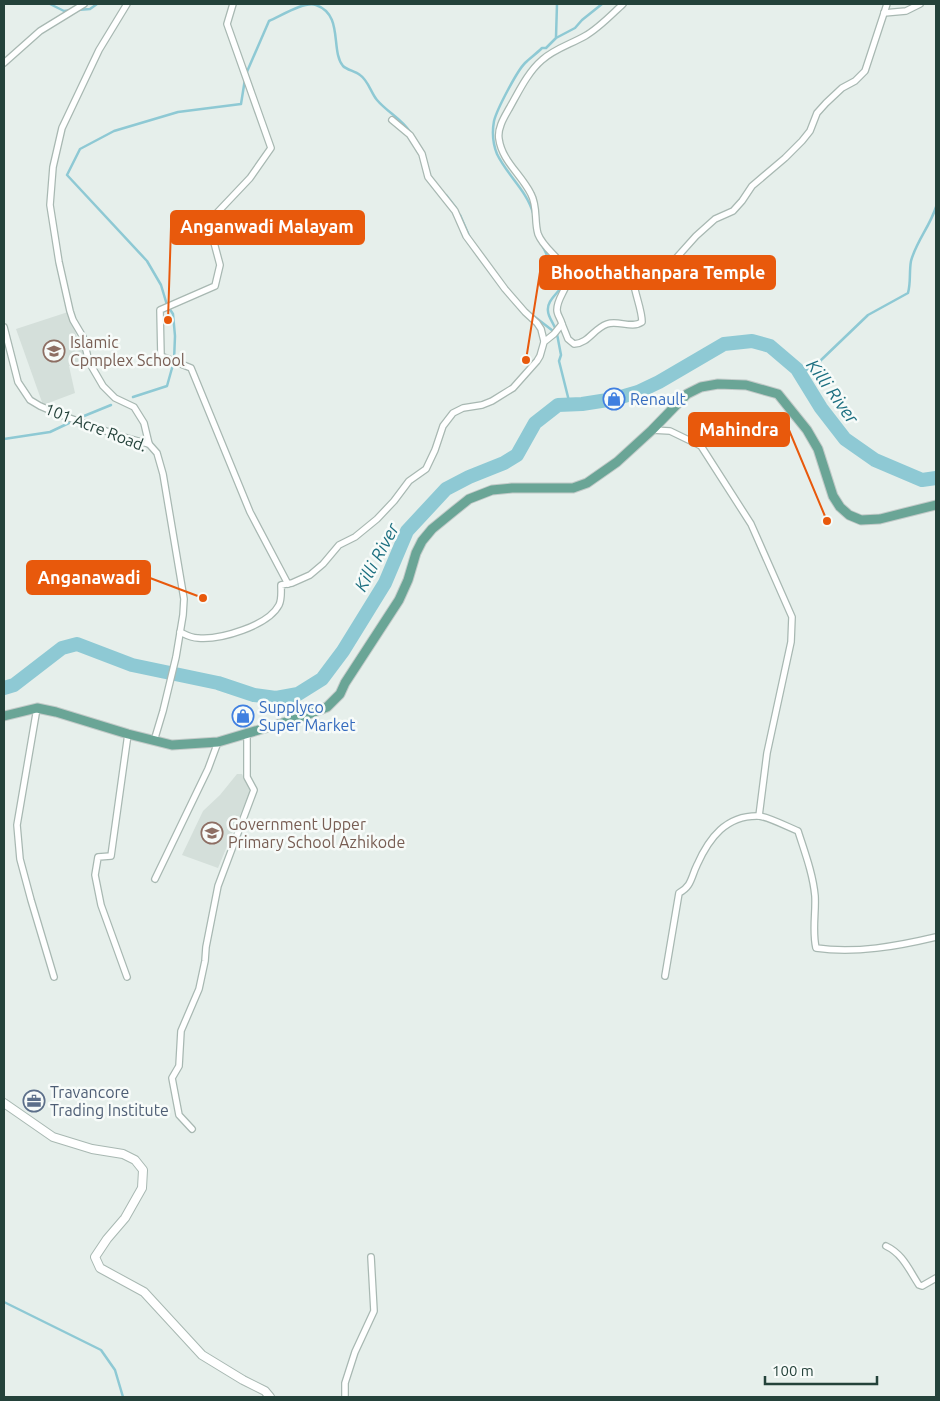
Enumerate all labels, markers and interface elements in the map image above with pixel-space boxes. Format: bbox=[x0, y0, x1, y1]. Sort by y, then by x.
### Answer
callout: Anganwadi Malayam bbox=[171, 211, 364, 244]
text: Anganwadi Malayam bbox=[180, 216, 354, 236]
callout: Bhoothathanpara Temple bbox=[540, 256, 775, 289]
text: Bhoothathanpara Temple bbox=[551, 262, 765, 282]
place label: Islamic Cpmplex School bbox=[70, 333, 185, 369]
school or university icon: Islamic Cpmplex School bbox=[42, 339, 66, 363]
water label: Killi River bbox=[803, 355, 864, 428]
shop icon: Renault bbox=[602, 387, 626, 411]
place label: Renault bbox=[630, 390, 686, 408]
street label: 101 Acre Road. bbox=[42, 399, 150, 455]
callout: Mahindra bbox=[689, 413, 789, 446]
text: Mahindra bbox=[699, 419, 779, 439]
water label: Killi River bbox=[350, 518, 403, 595]
callout: Anganawadi bbox=[27, 561, 150, 594]
text: Anganawadi bbox=[37, 567, 141, 587]
place label: Supplyco Super Market bbox=[259, 698, 356, 734]
shop icon: Supplyco Super Market bbox=[231, 704, 255, 728]
place label: Government Upper Primary School Azhikode bbox=[228, 815, 405, 851]
school or university icon: Government Upper Primary School Azhikode bbox=[200, 821, 224, 845]
place label: Travancore Trading Institute bbox=[50, 1083, 169, 1119]
office icon: Travancore Trading Institute bbox=[22, 1089, 46, 1113]
scale bar bbox=[765, 1354, 878, 1386]
text: 100 m bbox=[772, 1362, 814, 1379]

